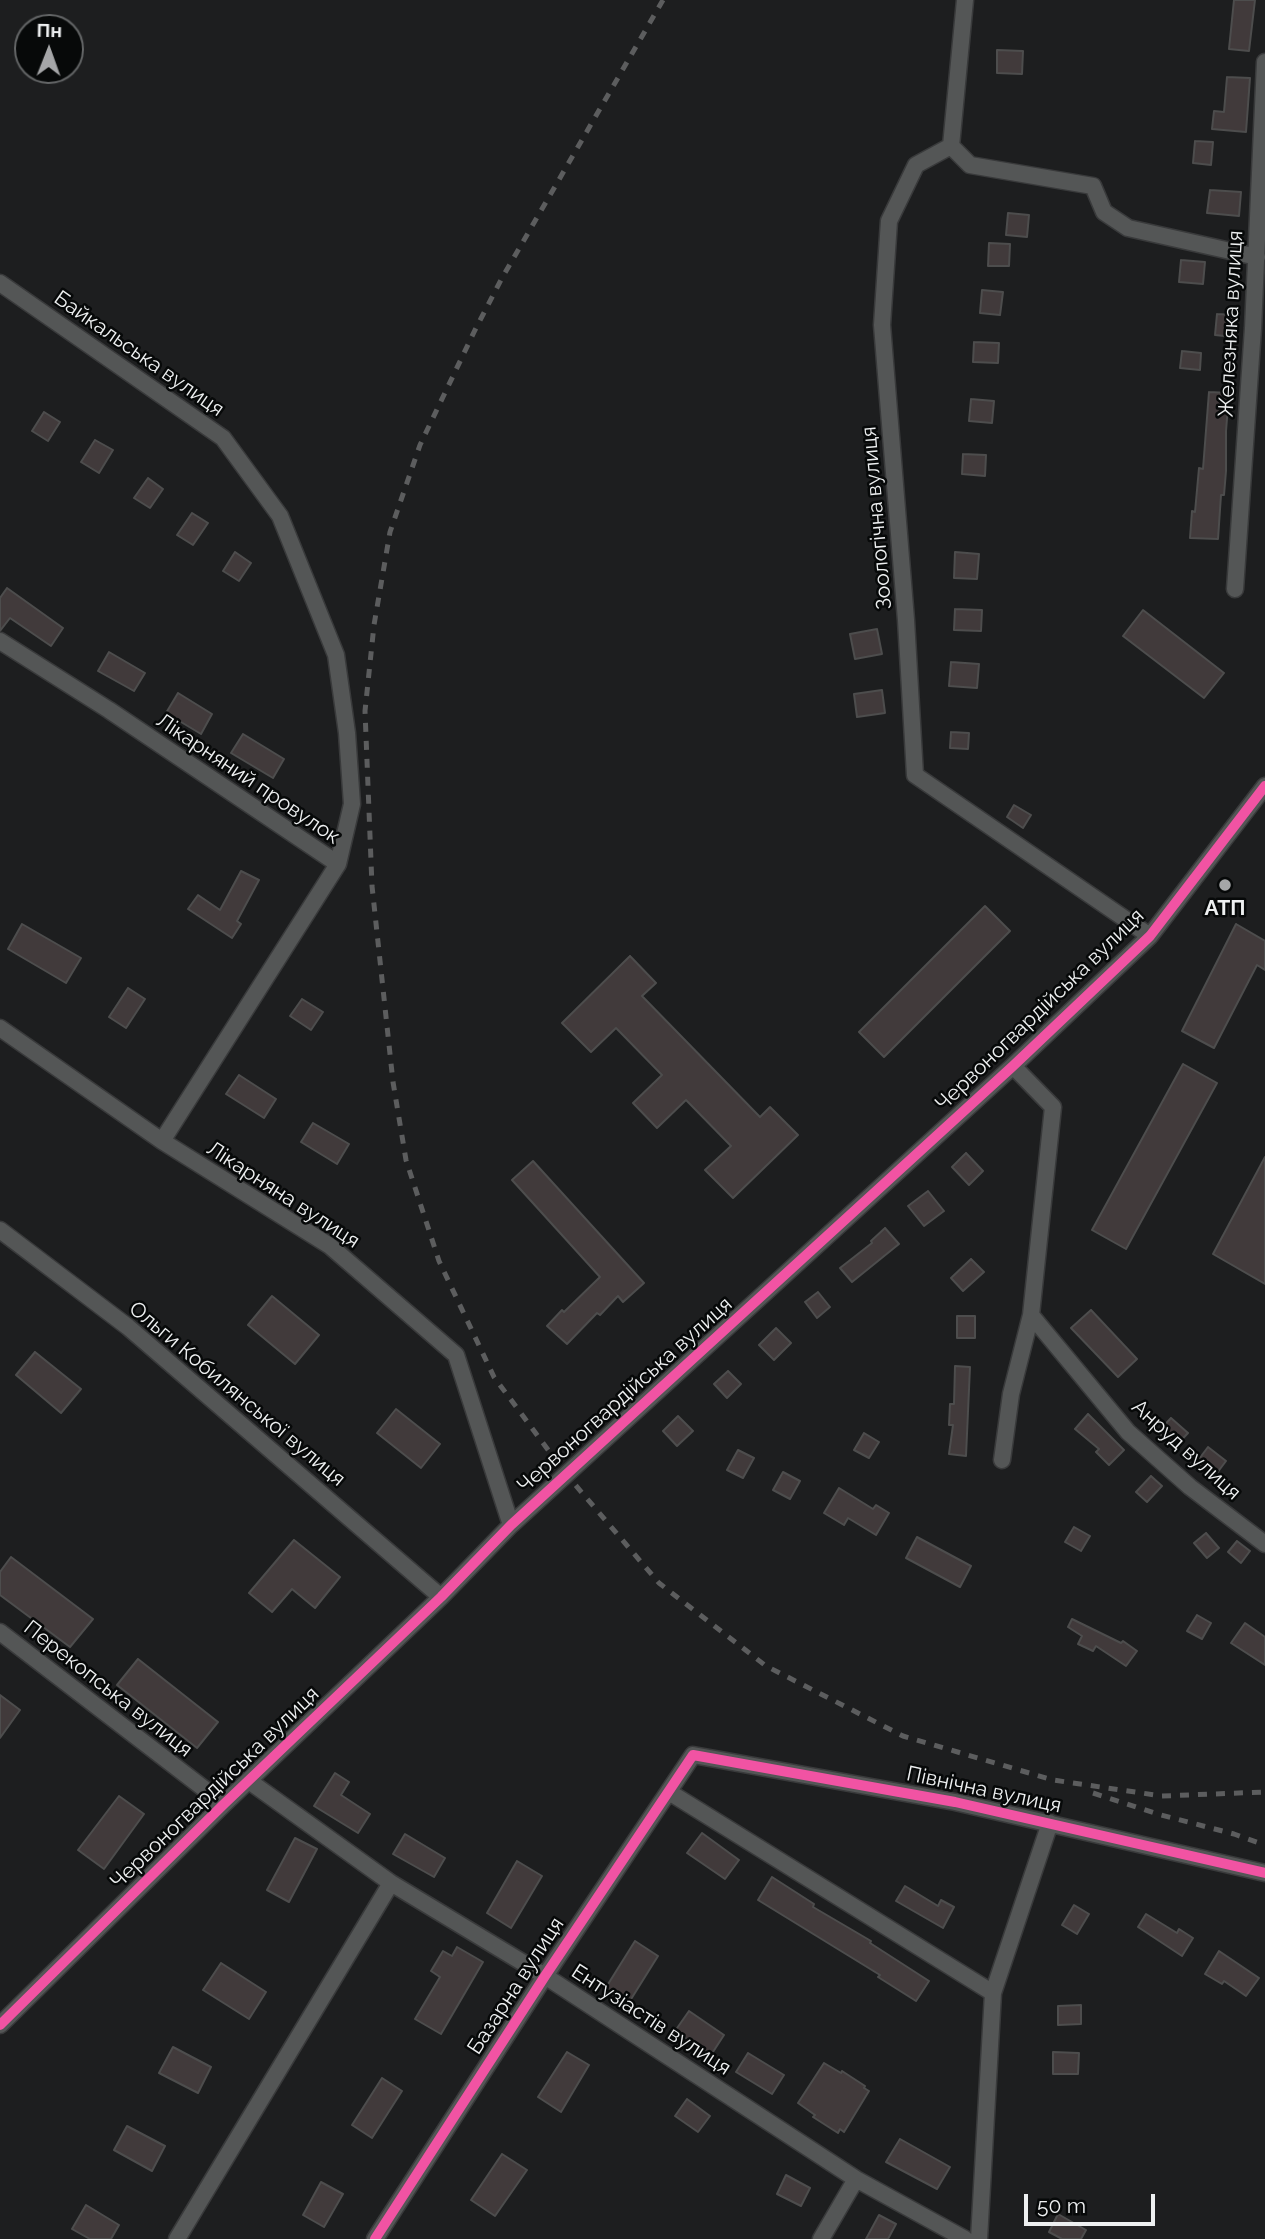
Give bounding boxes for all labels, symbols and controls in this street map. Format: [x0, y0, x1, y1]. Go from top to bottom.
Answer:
north arrow [14, 14, 84, 84]
text: Пн [37, 19, 62, 41]
street label: Железняка вулиця [1214, 230, 1248, 418]
street label: Байкальська вулиця [49, 286, 229, 422]
street label: Зоологічна вулиця [856, 425, 898, 611]
street label: Лікарняний провулок [151, 708, 345, 850]
marker: АТП [1217, 877, 1233, 893]
place label: АТП [1204, 896, 1246, 922]
street label: Червоногвардійська вулиця [930, 904, 1150, 1116]
street label: Лікарняна вулиця [202, 1136, 364, 1254]
street label: Червоногвардійська вулиця [512, 1292, 738, 1498]
street label: Ольги Кобилянської вулиця [124, 1296, 350, 1492]
street label: Анруд вулиця [1126, 1394, 1246, 1506]
street label: Перекопська вулиця [19, 1615, 197, 1763]
street label: Червоногвардійська вулиця [105, 1682, 325, 1894]
street label: Північна вулиця [904, 1761, 1064, 1819]
street label: Базарна вулиця [462, 1913, 570, 2059]
street label: Ентузіастів вулиця [567, 1959, 735, 2081]
scale bar [1027, 2180, 1158, 2224]
text: 50 m [1037, 2193, 1086, 2218]

